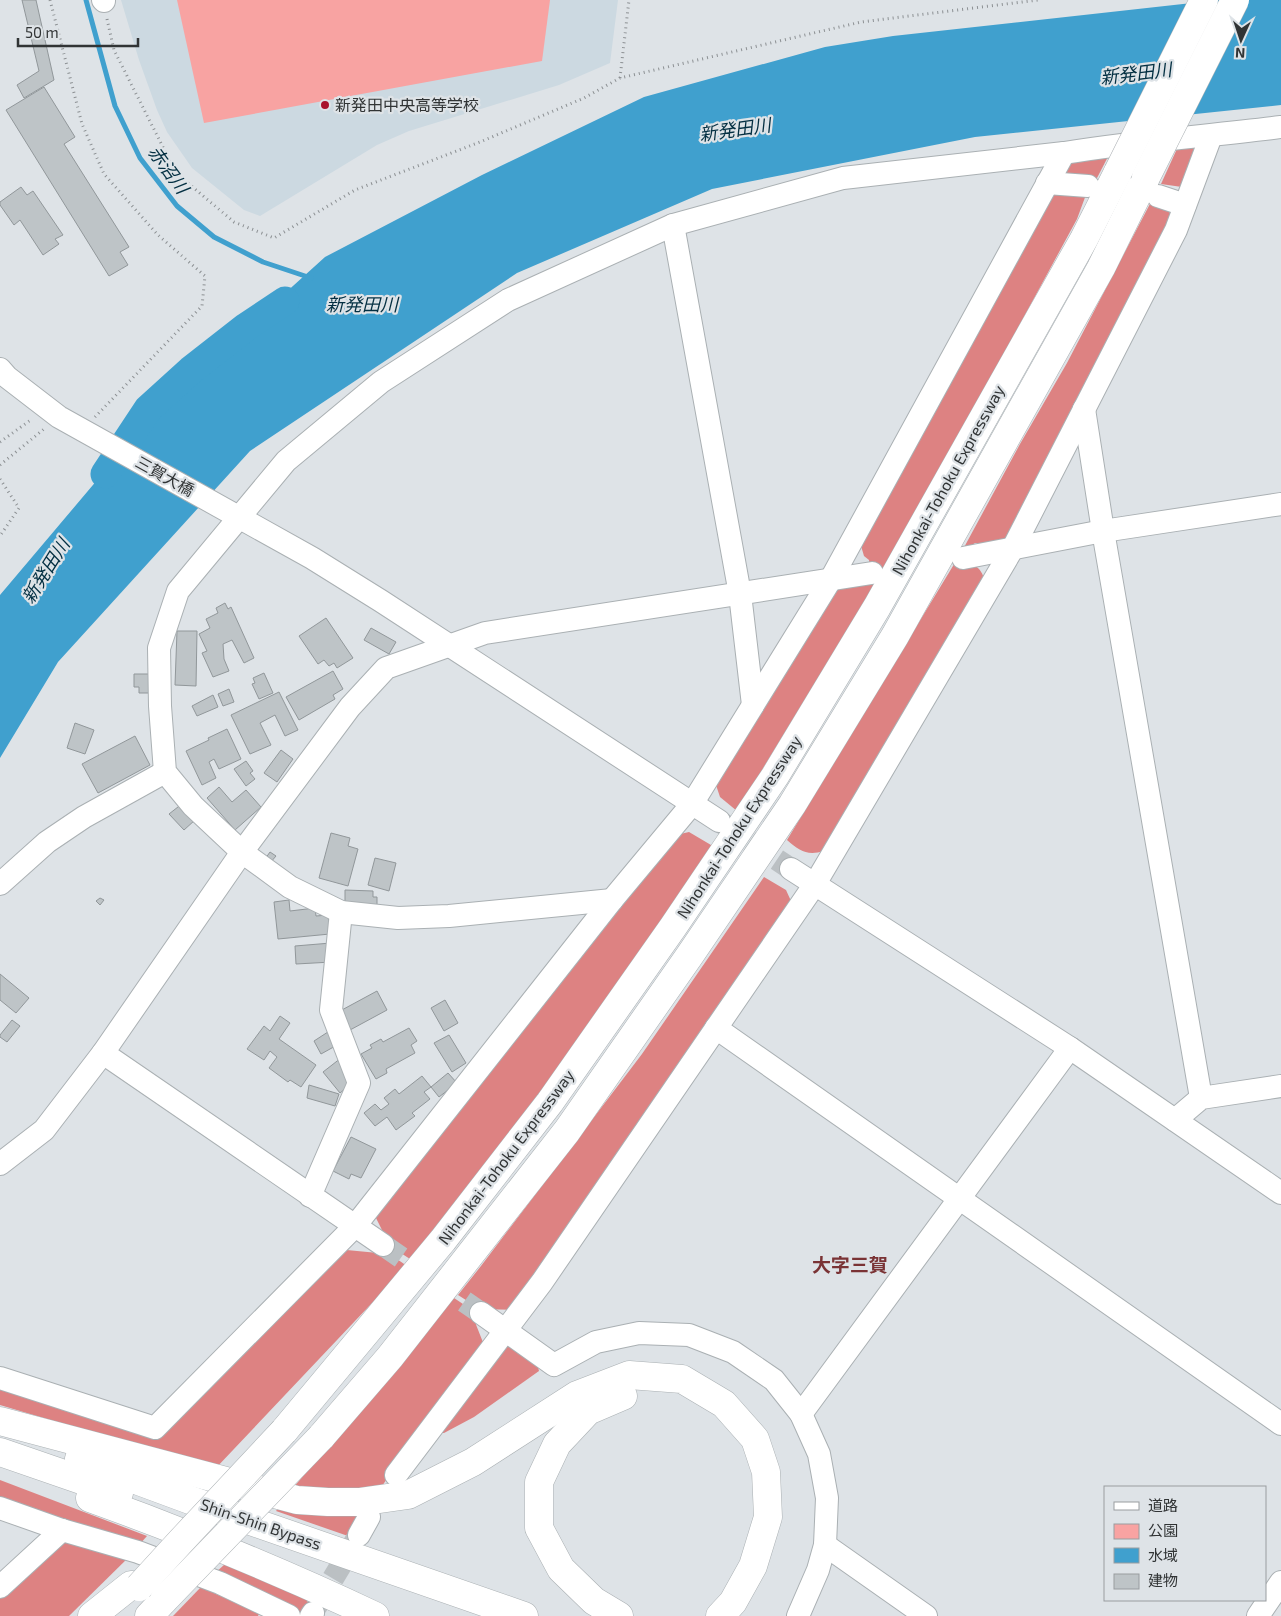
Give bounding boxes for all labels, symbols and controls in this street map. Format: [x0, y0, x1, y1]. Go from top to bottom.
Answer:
scale bar [18, 15, 138, 47]
north arrow [1216, 15, 1266, 65]
text: 50 m [25, 23, 59, 41]
text: N [1235, 45, 1246, 62]
water label: 新発田川 [1099, 57, 1175, 88]
place label: 新発田中央高等学校 [335, 95, 479, 114]
marker: 新発田中央高等学校 [319, 99, 331, 111]
water label: 新発田川 [698, 113, 774, 145]
water label: 赤沼川 [144, 141, 195, 199]
water label: 新発田川 [326, 293, 400, 315]
street label: Nihonkai-Tohoku Expressway [887, 381, 1008, 578]
street label: 三賀大橋 [133, 452, 198, 499]
water label: 新発田川 [17, 532, 75, 607]
street label: Nihonkai-Tohoku Expressway [672, 731, 805, 922]
street label: Nihonkai-Tohoku Expressway [434, 1065, 578, 1248]
district label: 大字三賀 [812, 1253, 888, 1276]
legend [1104, 1486, 1266, 1601]
street label: Shin-Shin Bypass [198, 1494, 324, 1553]
text: 道路 [1148, 1496, 1178, 1514]
text: 公園 [1148, 1521, 1178, 1539]
text: 水域 [1148, 1546, 1178, 1564]
text: 建物 [1148, 1571, 1178, 1589]

